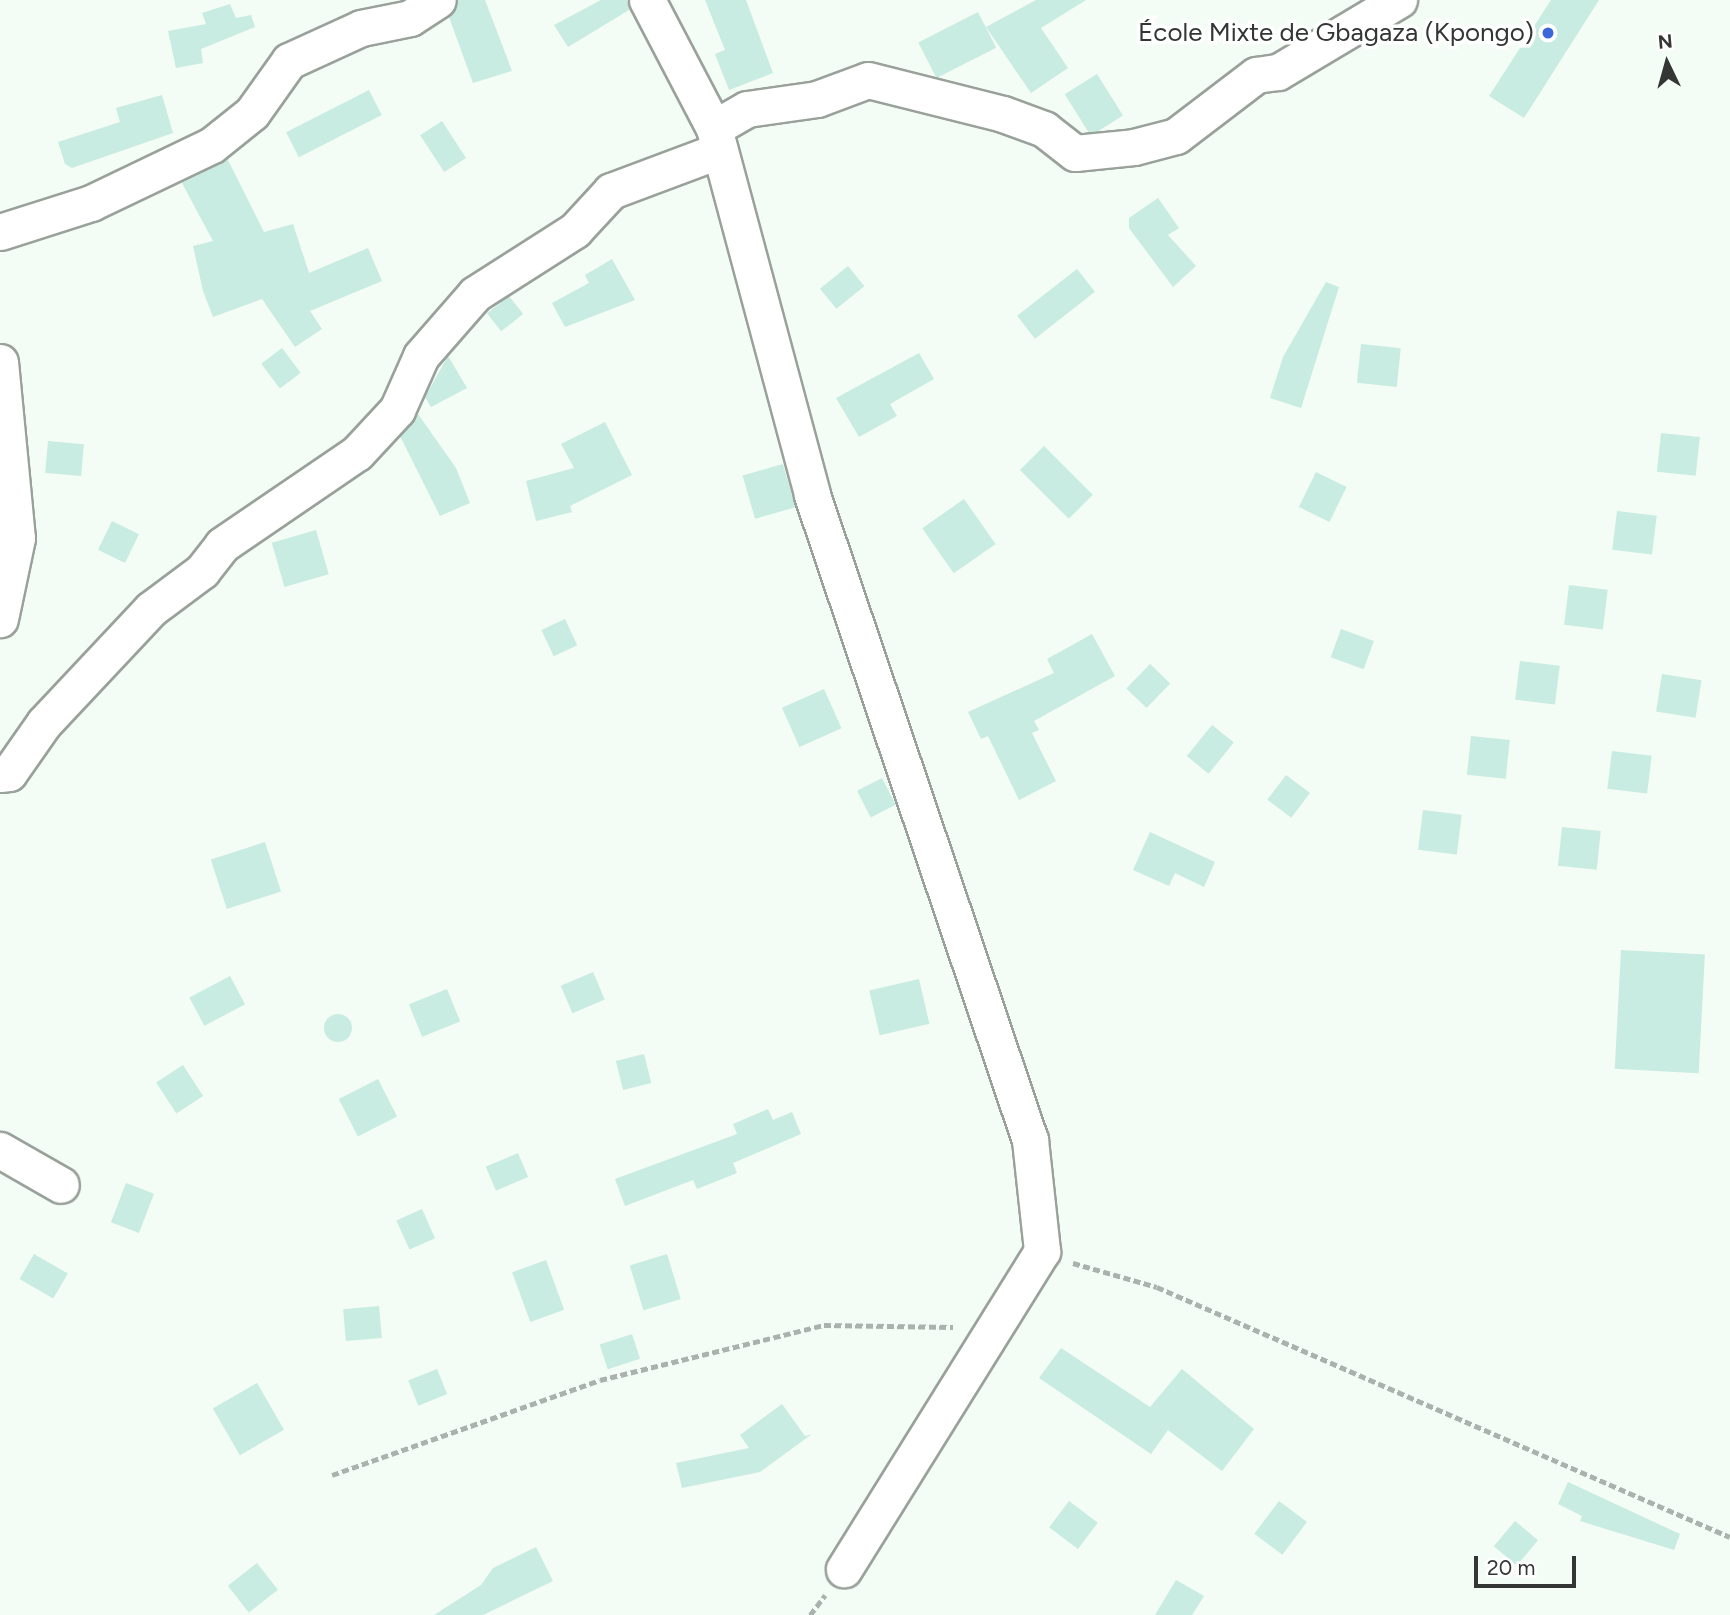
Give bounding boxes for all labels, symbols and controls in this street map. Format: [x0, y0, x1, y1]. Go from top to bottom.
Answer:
place label: École Mixte de Gbagaza (Kpongo) [1138, 17, 1534, 49]
marker: École Mixte de Gbagaza (Kpongo) [1540, 25, 1556, 41]
north arrow [1632, 28, 1702, 98]
text: N [1657, 29, 1673, 54]
scale bar [1478, 1542, 1580, 1586]
text: 20 m [1487, 1555, 1535, 1580]

